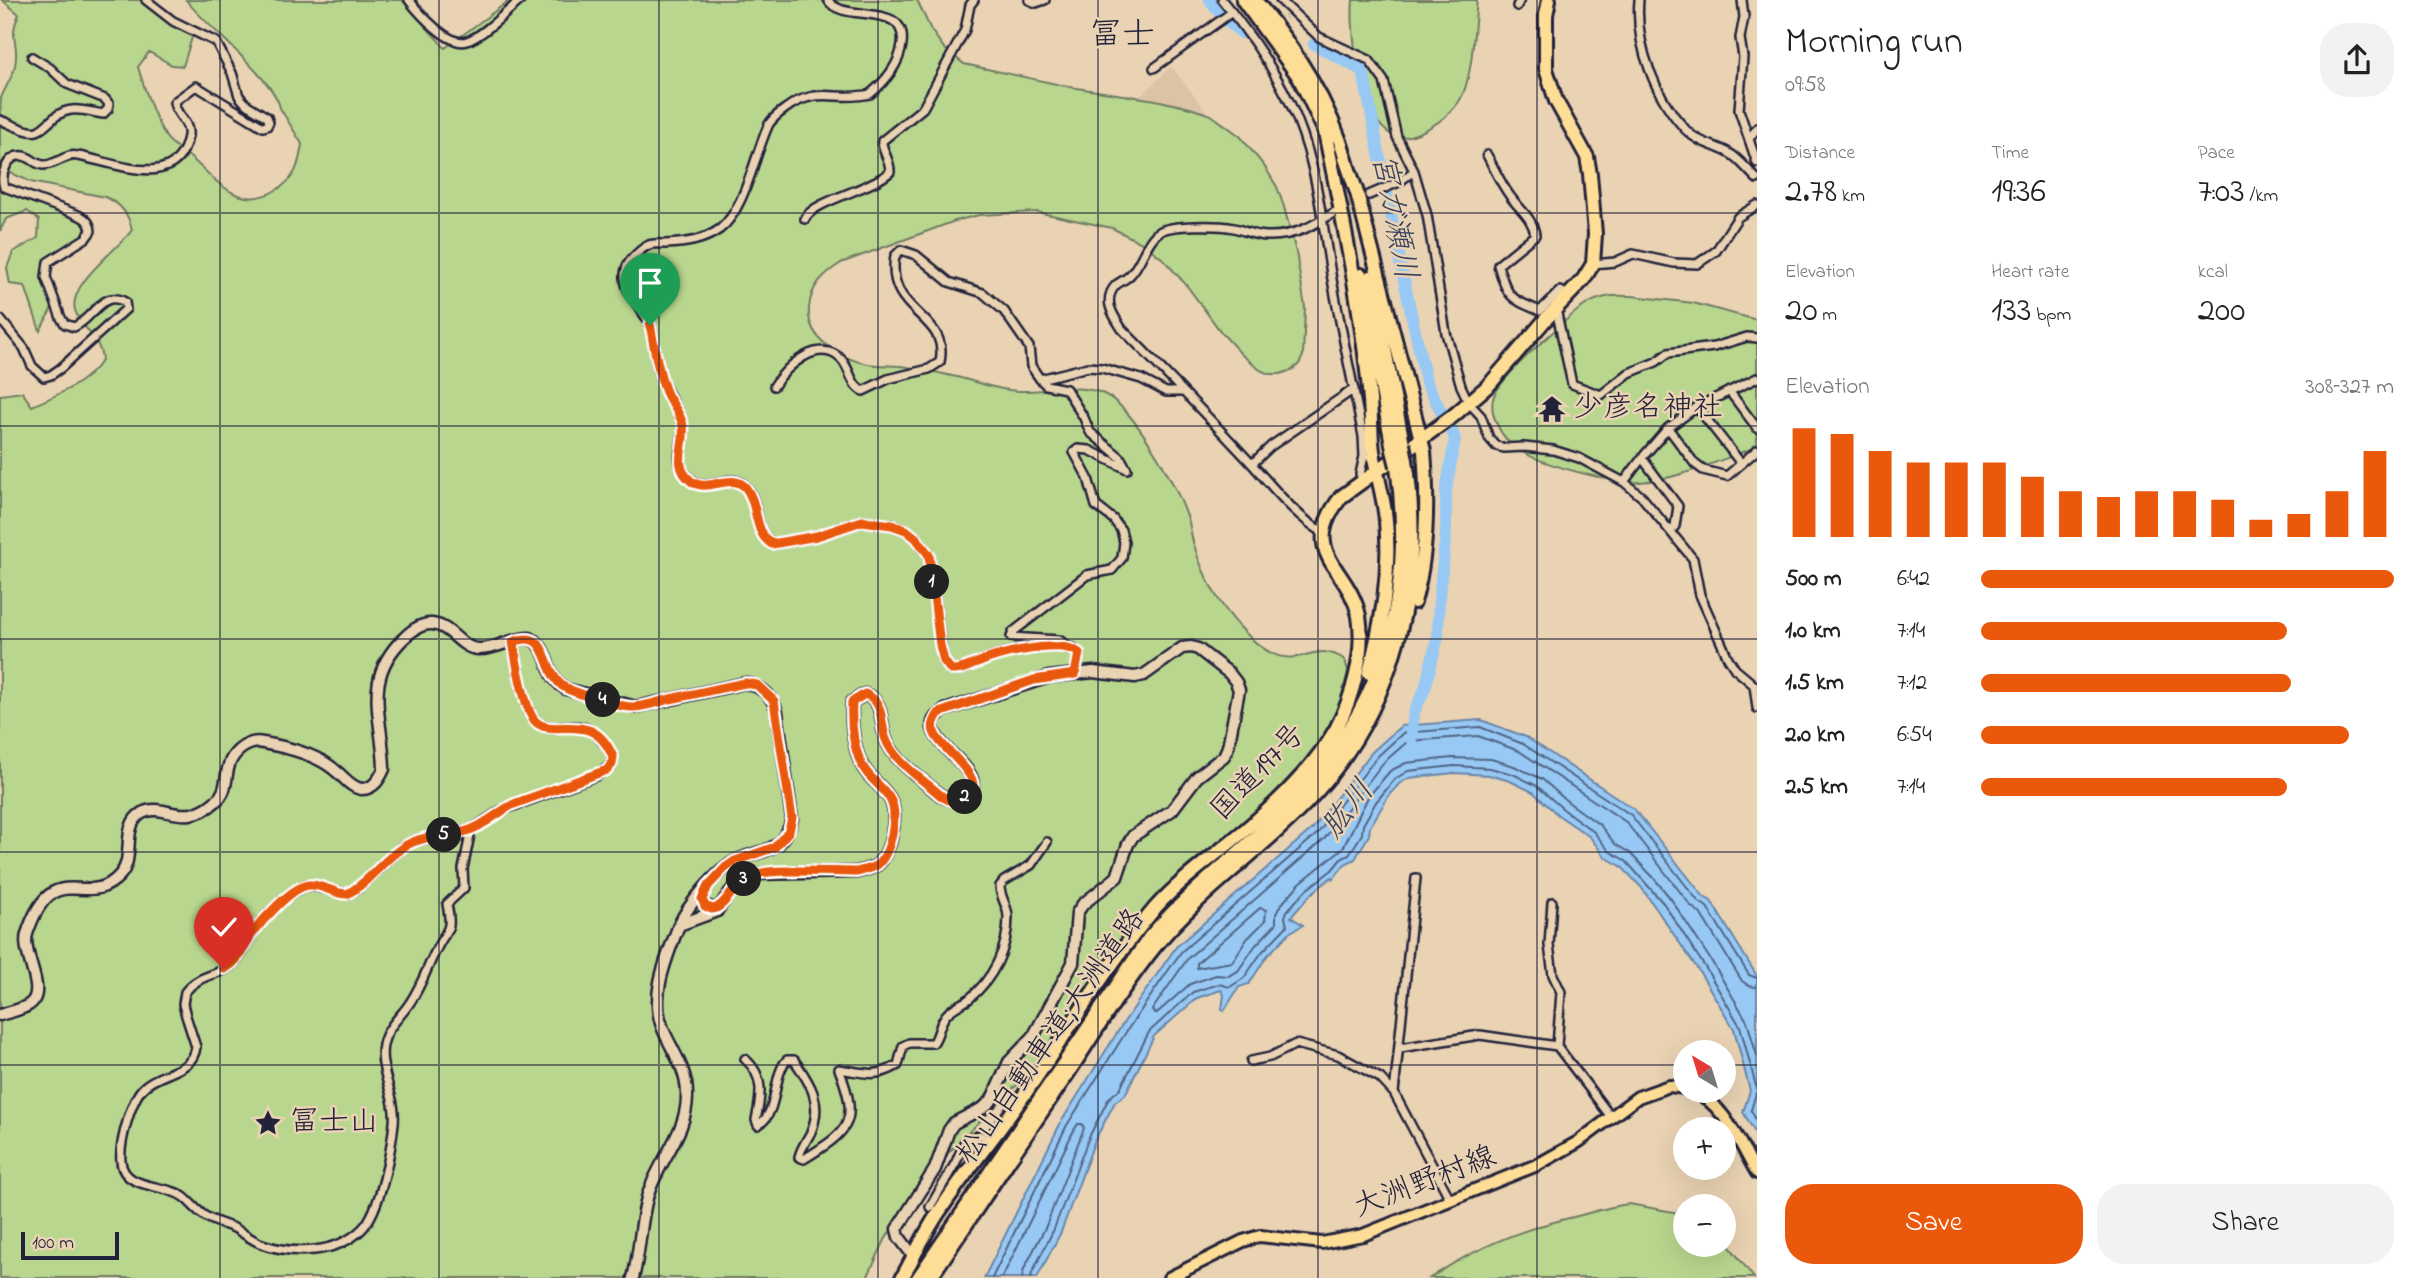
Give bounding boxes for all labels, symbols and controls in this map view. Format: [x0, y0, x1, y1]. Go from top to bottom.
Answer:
district label: 冨士 [1089, 12, 1155, 60]
text: Morning run [1785, 15, 1963, 71]
button: share [2320, 23, 2394, 97]
text: 09:58 [1785, 69, 1826, 102]
text: Distance [1785, 140, 1855, 167]
text: Time [1991, 140, 2029, 167]
text: Pace [2198, 140, 2235, 167]
water label: 宮ガ瀬川 [1358, 150, 1428, 284]
text: 2.78 [1785, 167, 1837, 218]
text: 19:36 [1991, 167, 2046, 218]
text: 7:03 [2198, 167, 2245, 218]
text: km [1837, 183, 1865, 210]
text: /km [2245, 183, 2278, 210]
pin [620, 253, 680, 325]
text: Elevation [1785, 259, 1855, 286]
text: Heart rate [1991, 259, 2069, 286]
text: kcal [2198, 259, 2228, 286]
icon: arrive [631, 264, 669, 302]
text: 20 [1785, 286, 1818, 337]
text: 133 [1991, 286, 2031, 337]
text: 200 [2198, 286, 2245, 337]
text: m [1818, 302, 1837, 329]
text: bpm [2031, 302, 2071, 329]
text: Elevation [1785, 371, 1870, 404]
text: 308–327 m [2305, 371, 2394, 404]
place label: 少彦名神社 [1573, 387, 1723, 431]
temple icon: 少彦名神社 [1537, 394, 1567, 424]
text: 500 m [1785, 563, 1842, 596]
text: 6:42 [1897, 563, 1930, 596]
pin: 1 [914, 564, 950, 600]
text: 1 [928, 568, 935, 595]
text: 1.0 km [1785, 615, 1841, 648]
text: 7:14 [1897, 615, 1925, 648]
text: 1.5 km [1785, 667, 1844, 700]
text: 7:12 [1897, 667, 1927, 700]
pin: 4 [586, 682, 620, 718]
text: 4 [599, 686, 606, 713]
street label: 国道197号 [1201, 714, 1317, 832]
text: 2.0 km [1785, 719, 1845, 752]
text: 6:54 [1897, 719, 1932, 752]
water label: 肱川 [1311, 770, 1387, 850]
text: 2.5 km [1785, 771, 1848, 804]
text: 7:14 [1897, 771, 1925, 804]
pin: 2 [948, 780, 982, 814]
text: 2 [960, 783, 969, 810]
pin: 5 [426, 818, 462, 852]
text: 5 [438, 821, 449, 848]
pin: 3 [726, 862, 762, 896]
text: 3 [740, 865, 747, 892]
pin [194, 897, 254, 969]
street label: 松山自動車道;大洲道路 [947, 900, 1157, 1174]
icon: check [205, 908, 243, 946]
north arrow [1673, 1040, 1736, 1102]
map controls [1673, 1040, 1736, 1257]
place label: 冨士山 [289, 1101, 379, 1145]
place icon: 冨士山 [253, 1108, 283, 1138]
button: + [1673, 1117, 1736, 1180]
street label: 大洲野村線 [1347, 1136, 1503, 1230]
button: Save [1785, 1184, 2083, 1264]
button: Share [2097, 1184, 2394, 1264]
button: − [1673, 1194, 1736, 1257]
scale bar [21, 1229, 119, 1261]
text: 100 m [32, 1230, 74, 1257]

